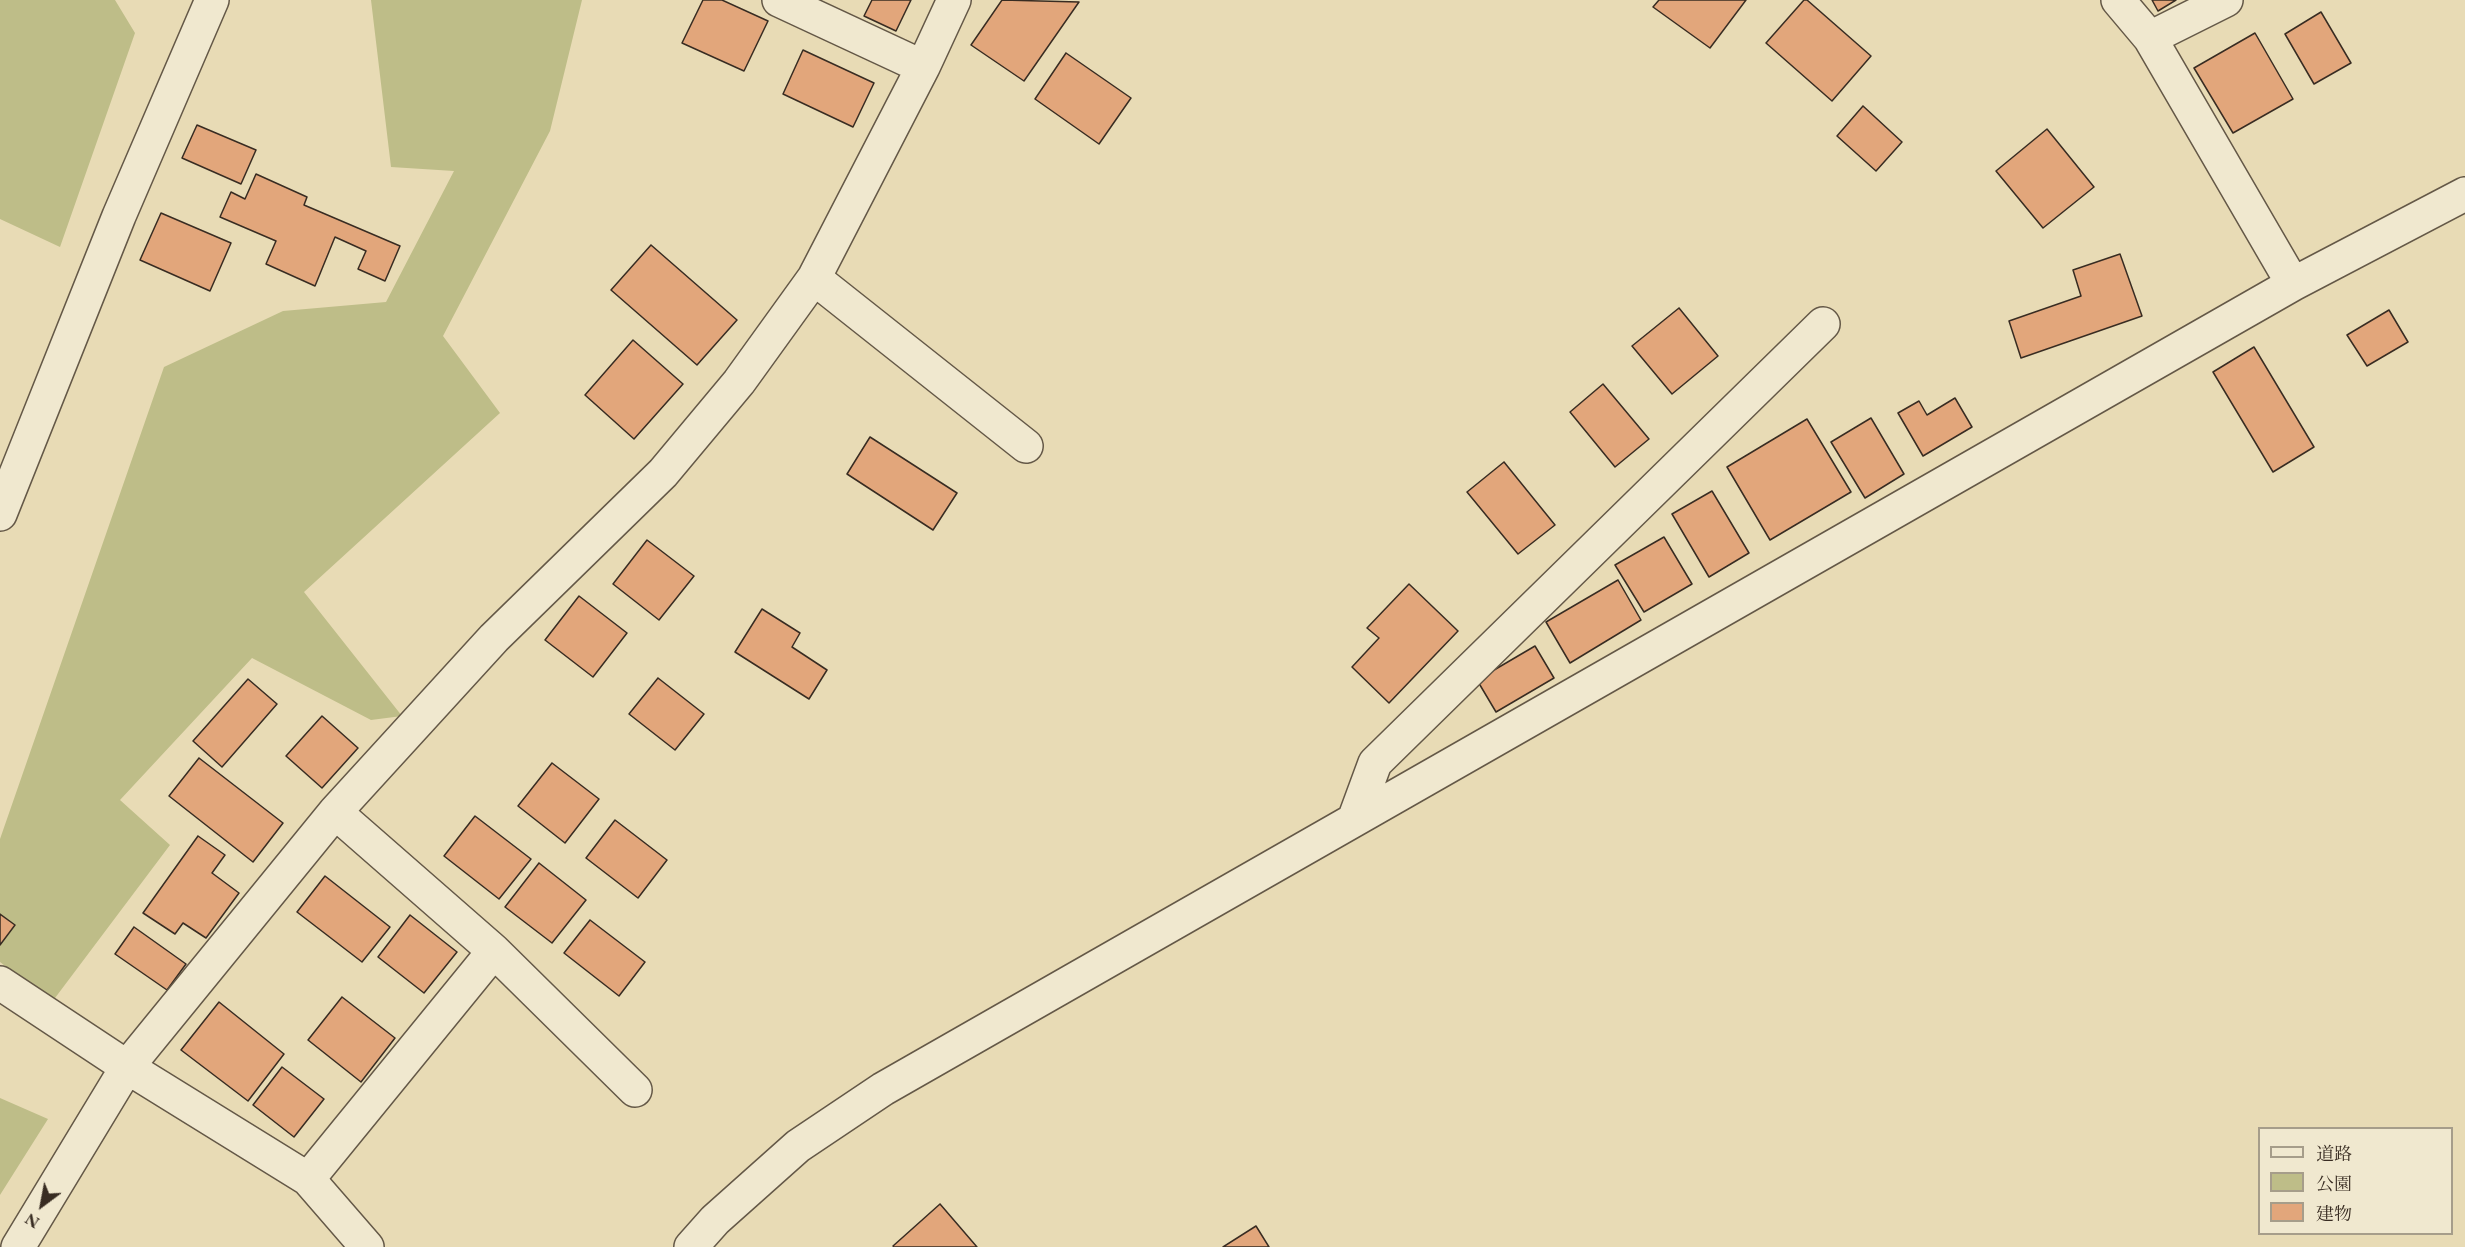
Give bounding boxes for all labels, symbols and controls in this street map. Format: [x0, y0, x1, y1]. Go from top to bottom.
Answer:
legend [2258, 1127, 2453, 1235]
text: 道路 [2316, 1142, 2352, 1165]
text: 公園 [2316, 1172, 2352, 1195]
north arrow [12, 1175, 72, 1235]
text: 建物 [2316, 1202, 2352, 1225]
text: N [21, 1208, 43, 1233]

